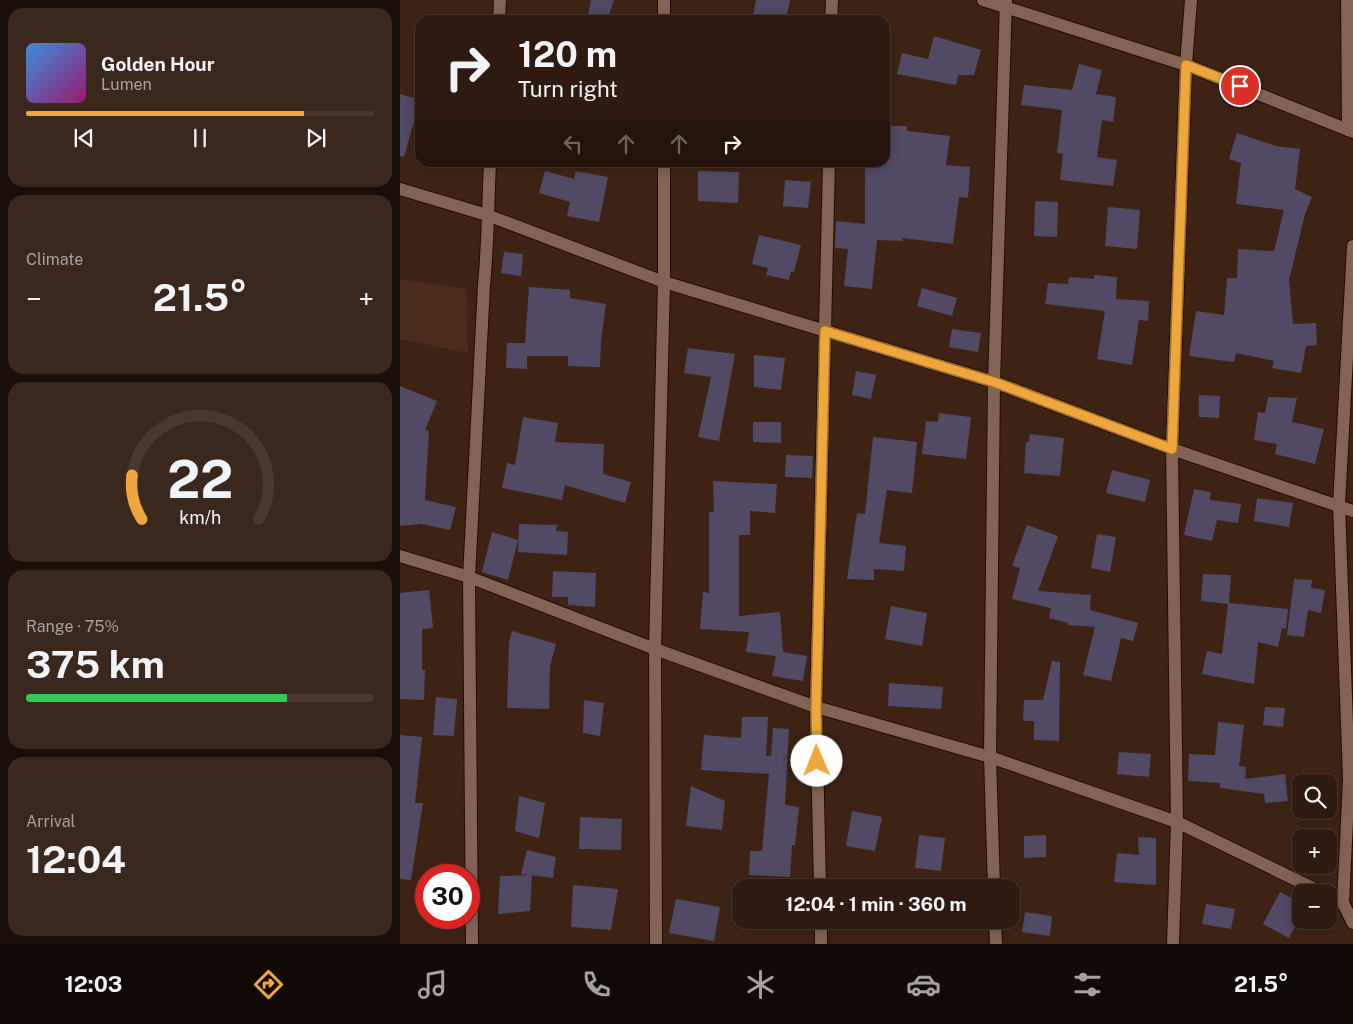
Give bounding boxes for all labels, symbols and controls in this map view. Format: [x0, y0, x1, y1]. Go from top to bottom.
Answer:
text: 120 m [518, 34, 617, 75]
icon: right [435, 35, 500, 100]
text: Golden Hour [101, 53, 215, 75]
pin [1219, 65, 1261, 107]
icon: arrive [1226, 72, 1254, 100]
text: Lumen [101, 75, 152, 94]
text: Turn right [518, 76, 618, 102]
icon: previous [70, 124, 98, 152]
icon: pause [186, 124, 214, 152]
icon: next [302, 124, 330, 152]
icon: left [559, 130, 587, 158]
icon: ahead [612, 130, 640, 158]
icon: ahead [665, 130, 693, 158]
icon: right [718, 130, 746, 158]
text: Climate [26, 250, 83, 269]
text: 21.5° [153, 275, 247, 320]
text: − [26, 282, 42, 315]
text: + [358, 282, 374, 315]
text: 22 [167, 449, 233, 510]
text: km/h [179, 507, 221, 528]
text: Range · 75% [26, 617, 119, 636]
text: 375 km [26, 642, 165, 687]
position arrow [790, 734, 842, 786]
map controls [1292, 774, 1337, 929]
button: search [1292, 774, 1337, 819]
text: Arrival [26, 812, 75, 831]
button: + [1292, 829, 1337, 874]
text: 12:04 [26, 837, 126, 882]
speed limit sign: 30 [415, 864, 480, 929]
button: − [1292, 884, 1337, 929]
text: 12:04 · 1 min · 360 m [785, 893, 967, 915]
icon: directions [251, 967, 286, 1002]
icon: music [415, 967, 450, 1002]
icon: phone [579, 967, 614, 1002]
icon: climate [743, 967, 778, 1002]
icon: car [906, 967, 941, 1002]
icon: filters [1070, 967, 1105, 1002]
text: 12:03 [64, 971, 122, 997]
text: 21.5° [1234, 971, 1289, 997]

